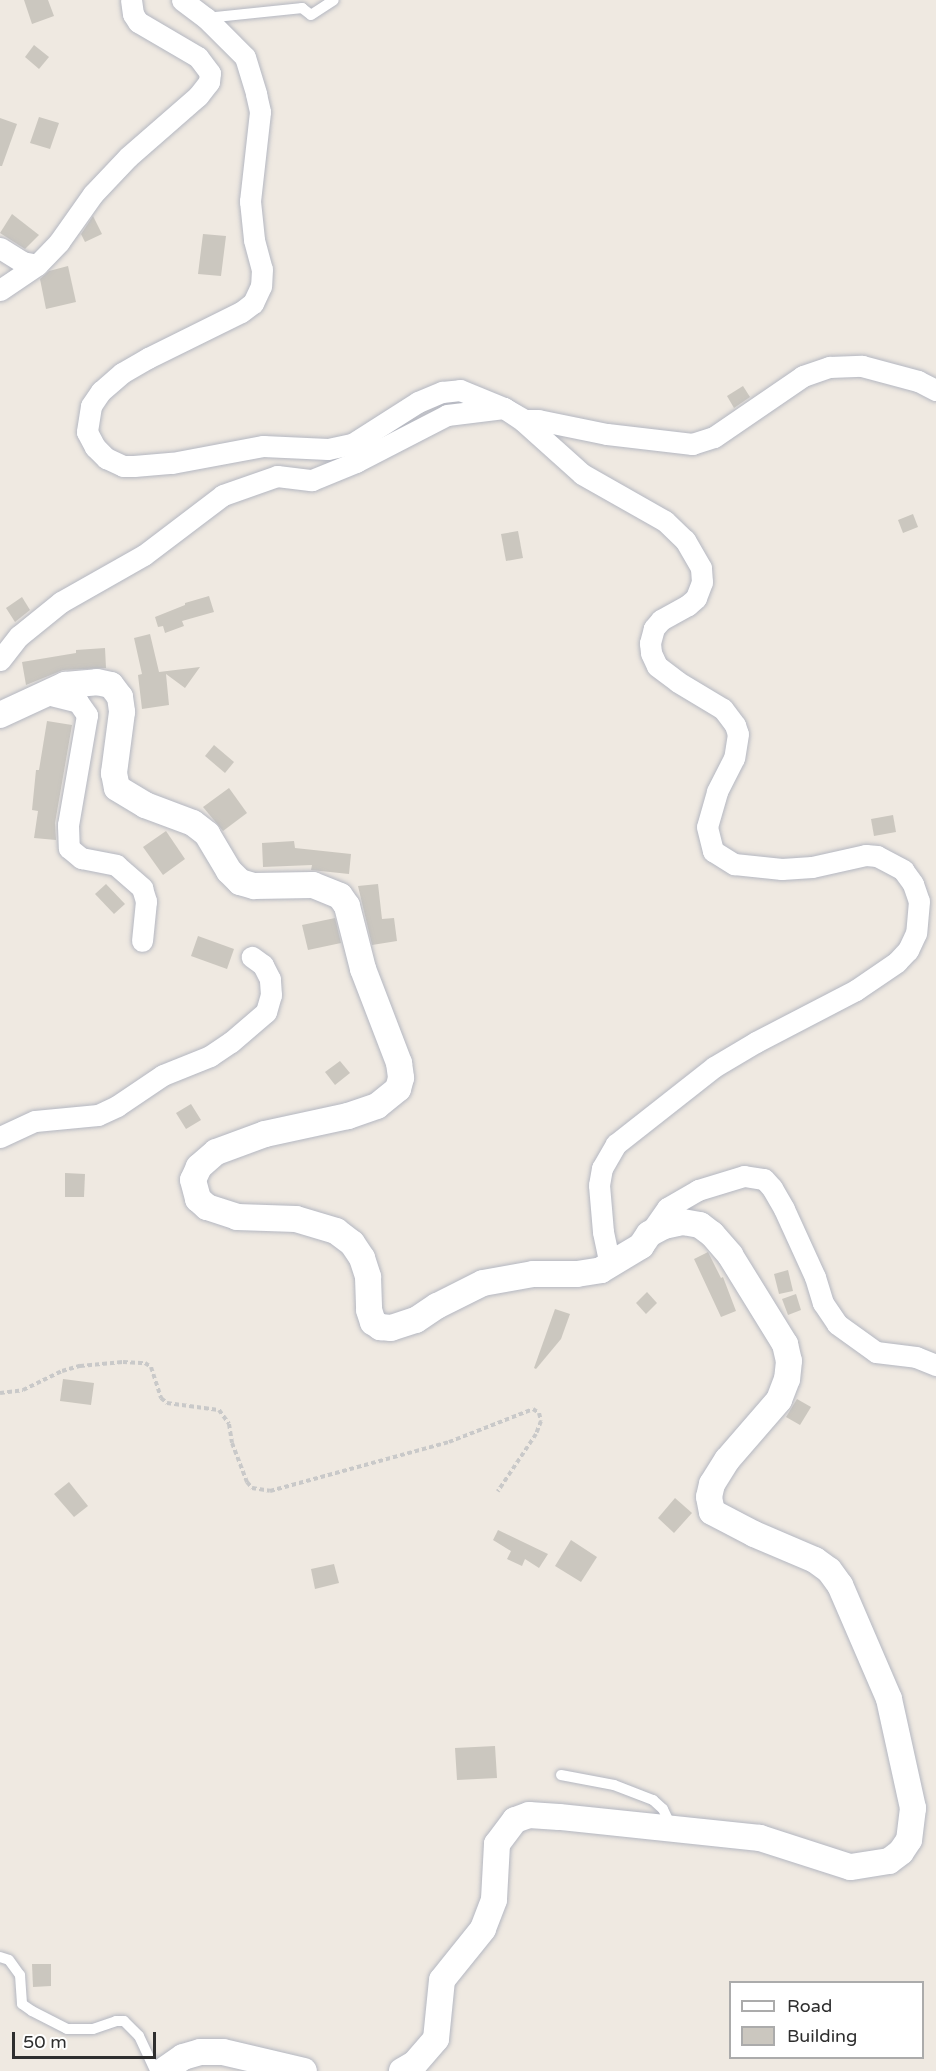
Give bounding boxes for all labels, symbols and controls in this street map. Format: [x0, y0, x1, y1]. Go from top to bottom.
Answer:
legend [729, 1981, 924, 2059]
text: Road [787, 1995, 832, 2017]
scale bar [15, 2020, 159, 2058]
text: Building [787, 2025, 857, 2047]
text: 50 m [23, 2031, 67, 2053]

